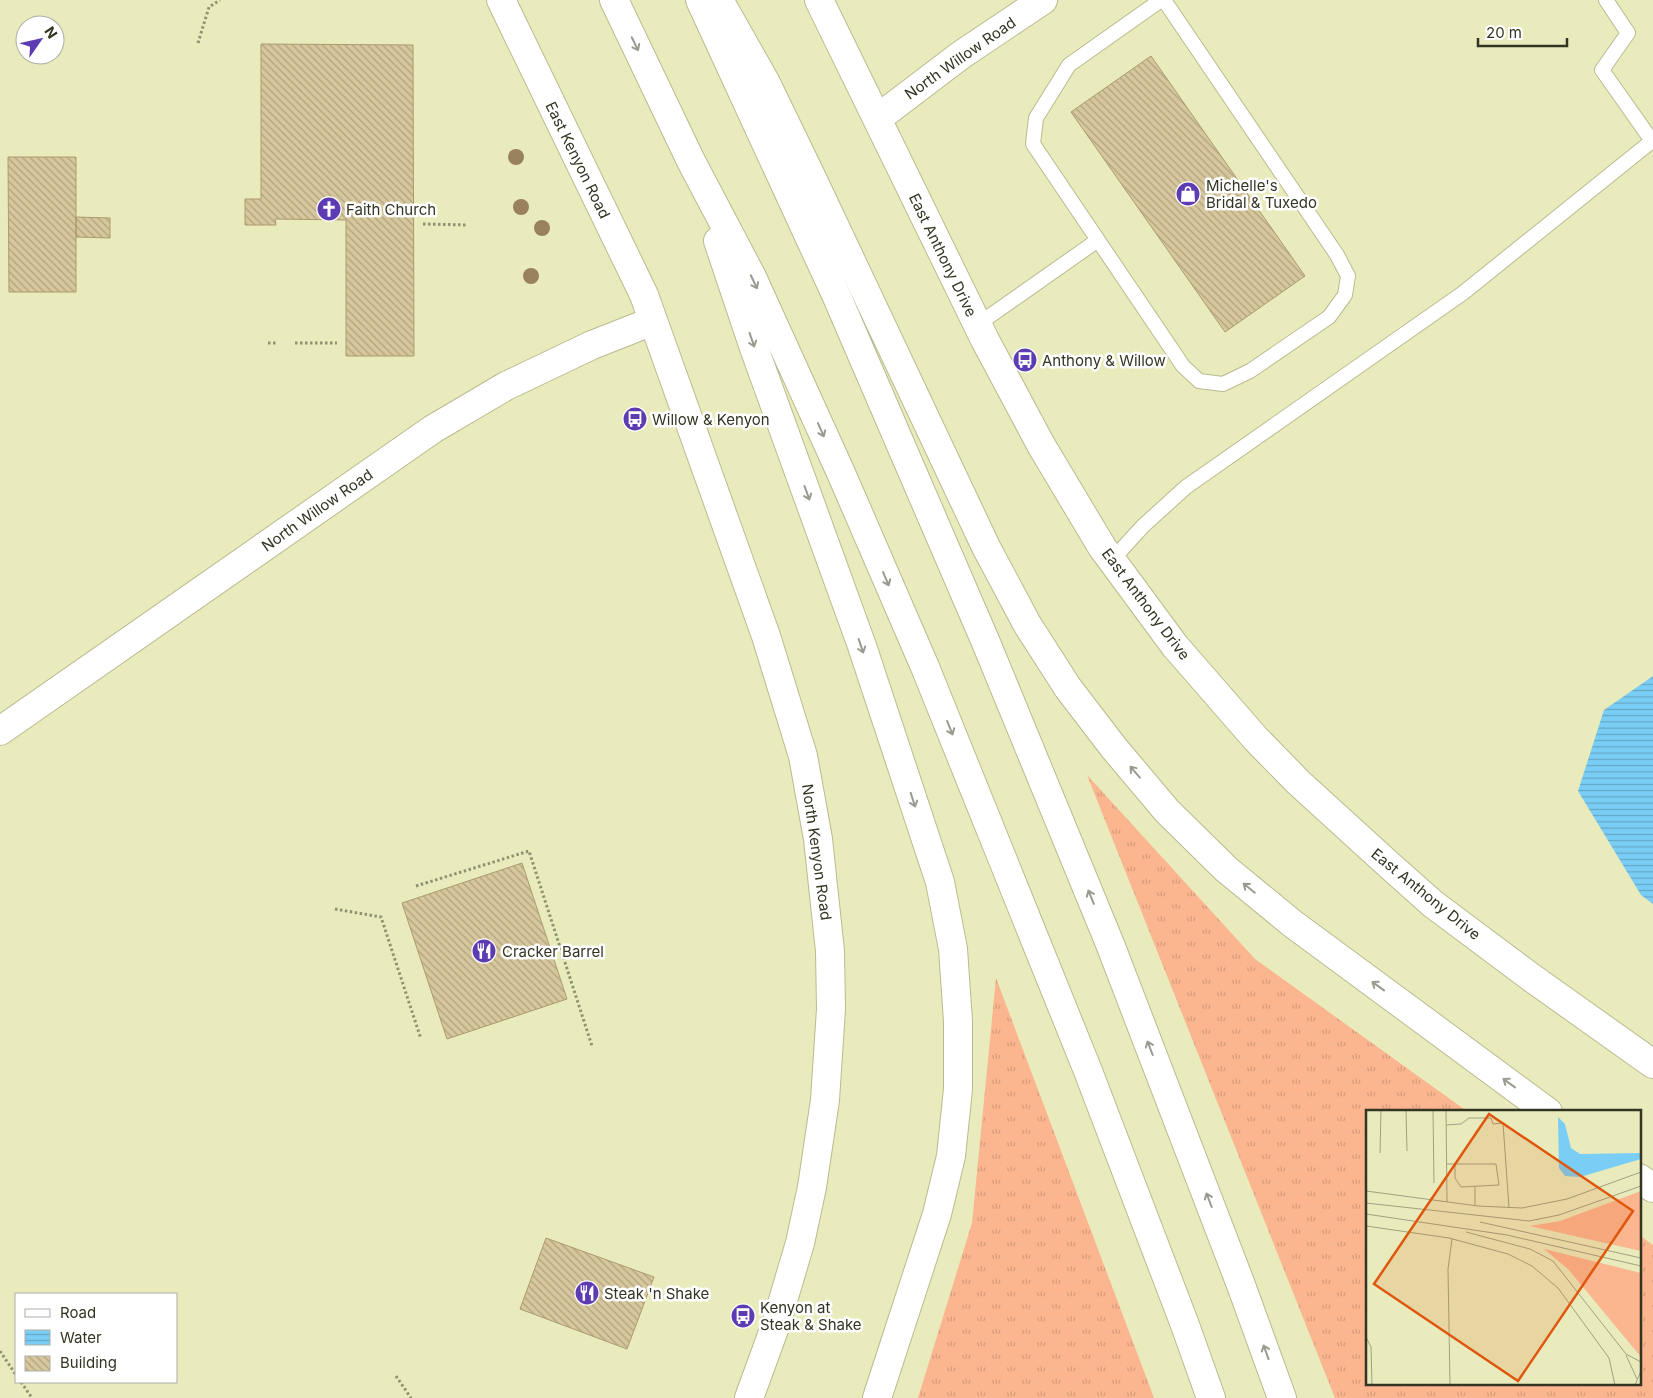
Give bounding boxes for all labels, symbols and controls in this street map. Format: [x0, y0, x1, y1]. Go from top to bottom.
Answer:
street label: North Willow Road [901, 13, 1019, 103]
north arrow [15, 15, 65, 65]
scale bar [1478, 15, 1567, 47]
text: N [41, 23, 61, 42]
text: 20 m [1486, 23, 1522, 42]
one-way arrow [631, 36, 640, 51]
street label: East Kenyon Road [541, 98, 615, 222]
place label: Michelle's Bridal & Tuxedo [1206, 176, 1317, 212]
shop icon: Michelle's Bridal & Tuxedo [1175, 181, 1201, 207]
street label: East Anthony Drive [905, 190, 981, 320]
church icon: Faith Church [316, 196, 342, 222]
place label: Faith Church [346, 200, 436, 219]
one-way arrow [750, 274, 760, 289]
one-way arrow [747, 332, 757, 348]
bus stop icon: Anthony & Willow [1012, 347, 1038, 373]
place label: Anthony & Willow [1042, 351, 1166, 370]
bus stop icon: Willow & Kenyon [622, 406, 648, 432]
place label: Willow & Kenyon [652, 410, 770, 429]
one-way arrow [817, 422, 827, 437]
street label: North Willow Road [258, 465, 376, 555]
one-way arrow [802, 485, 812, 501]
street label: East Anthony Drive [1098, 544, 1194, 664]
one-way arrow [882, 571, 892, 586]
one-way arrow [857, 637, 867, 653]
one-way arrow [945, 720, 955, 735]
one-way arrow [1129, 766, 1140, 779]
street label: North Kenyon Road [798, 783, 836, 921]
one-way arrow [908, 792, 918, 808]
street label: East Anthony Drive [1368, 844, 1484, 944]
one-way arrow [1243, 882, 1256, 893]
one-way arrow [1085, 890, 1095, 905]
restaurant icon: Cracker Barrel [471, 938, 497, 964]
place label: Cracker Barrel [502, 942, 604, 961]
one-way arrow [1372, 981, 1385, 992]
one-way arrow [1145, 1041, 1154, 1057]
one-way arrow [1502, 1078, 1516, 1088]
inset map [1366, 1110, 1640, 1386]
one-way arrow [1203, 1193, 1213, 1208]
restaurant icon: Steak 'n Shake [574, 1280, 600, 1306]
place label: Steak 'n Shake [604, 1284, 709, 1303]
legend [15, 1293, 178, 1383]
place label: Kenyon at Steak & Shake [760, 1298, 862, 1334]
text: Road [60, 1303, 96, 1322]
bus stop icon: Kenyon at Steak & Shake [730, 1303, 756, 1329]
text: Water [60, 1328, 102, 1347]
one-way arrow [1261, 1345, 1270, 1360]
text: Building [60, 1353, 117, 1372]

